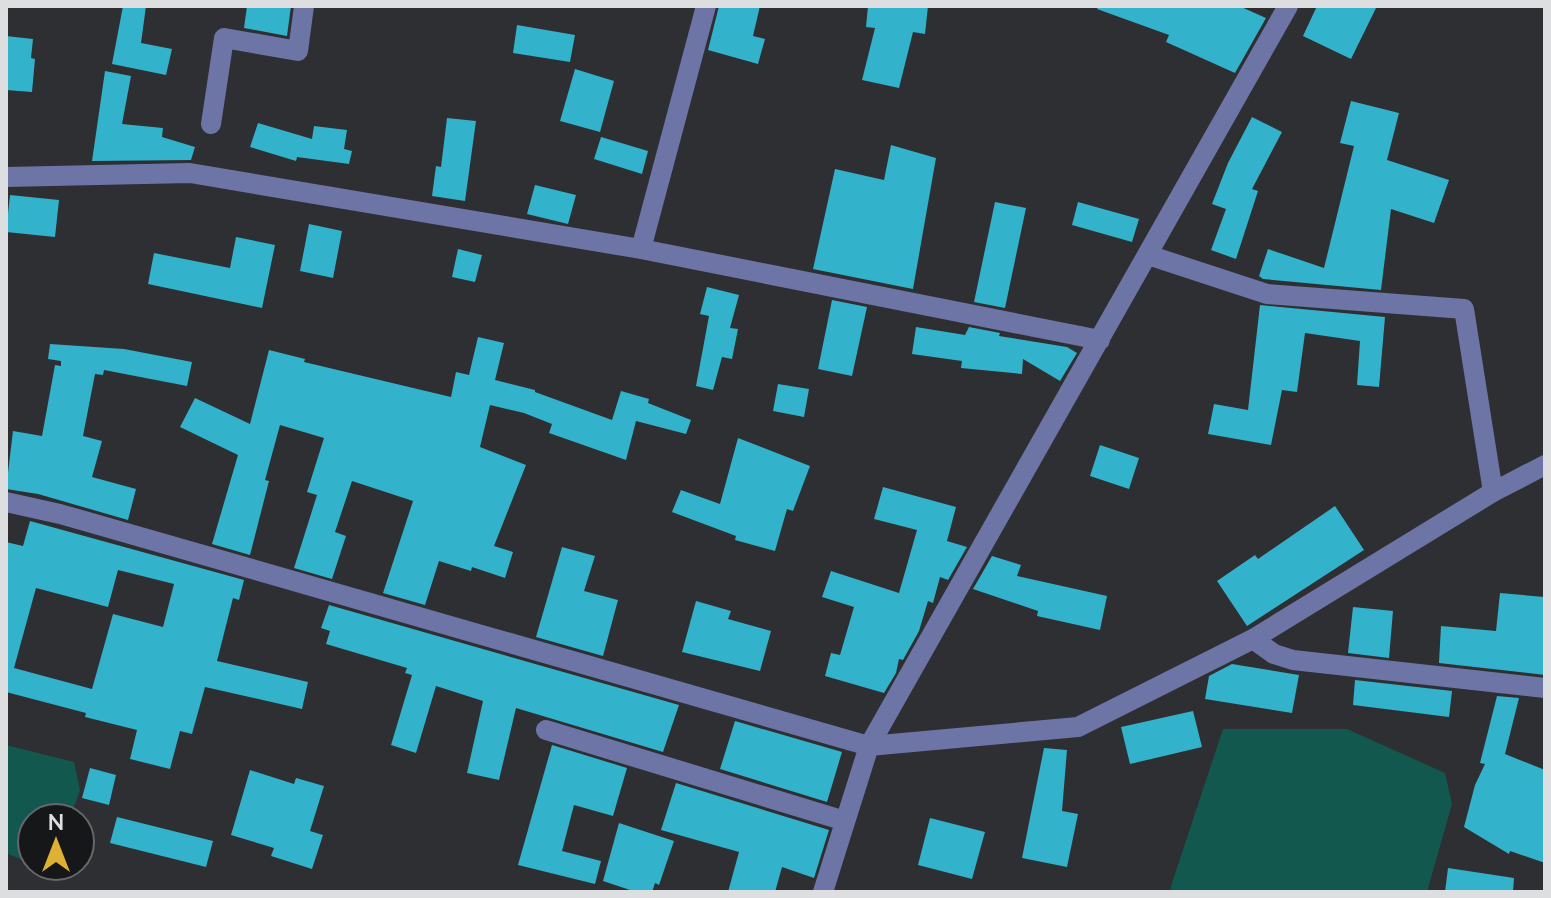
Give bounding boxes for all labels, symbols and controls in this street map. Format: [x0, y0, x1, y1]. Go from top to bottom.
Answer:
north arrow [16, 802, 96, 882]
text: N [48, 808, 64, 838]

